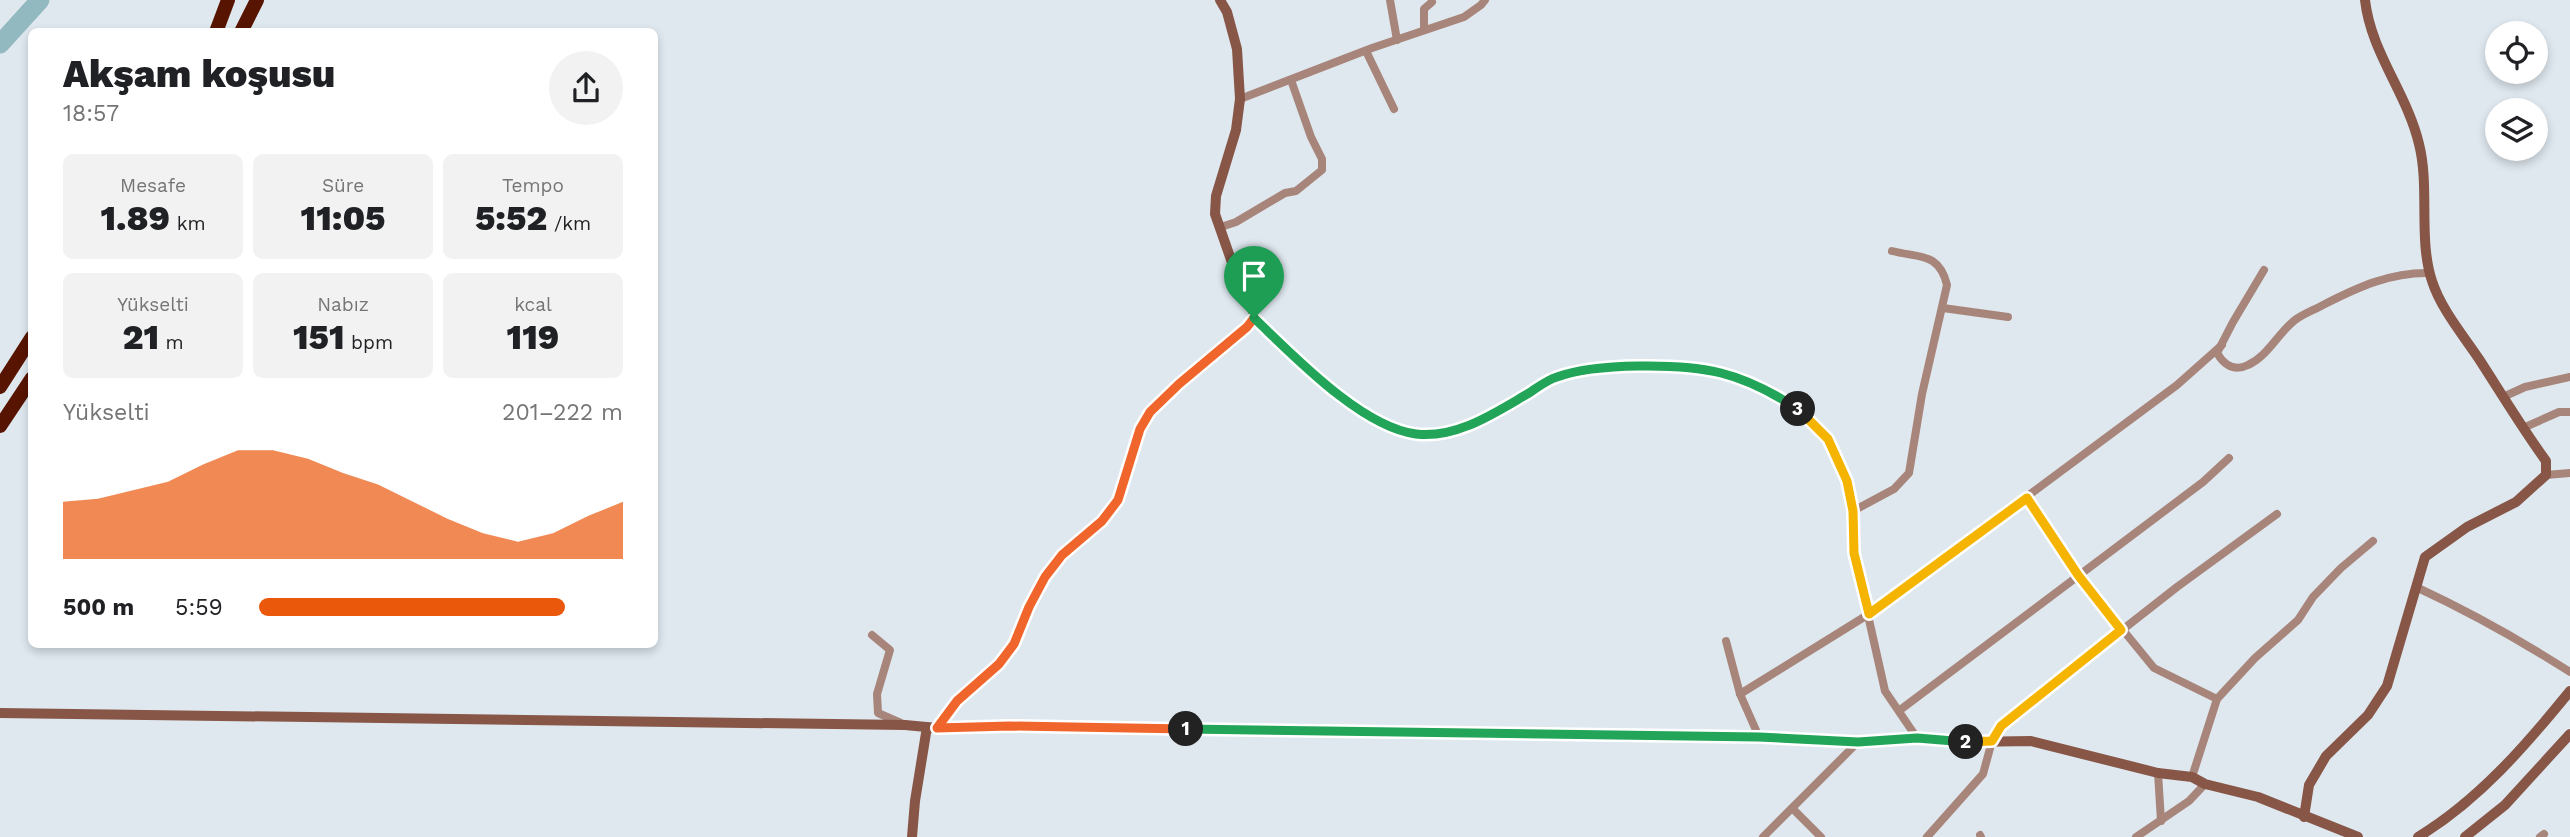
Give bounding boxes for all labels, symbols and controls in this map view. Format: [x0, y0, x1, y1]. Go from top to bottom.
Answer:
map controls [2485, 21, 2548, 161]
button: locate [2485, 21, 2548, 84]
button: share [549, 51, 623, 125]
text: Akşam koşusu [63, 52, 335, 96]
button: layers [2485, 98, 2548, 161]
text: 18:57 [63, 100, 119, 127]
text: Mesafe [120, 174, 186, 197]
text: Süre [322, 174, 364, 197]
text: Tempo [502, 174, 564, 197]
text: 1.89 [100, 197, 170, 239]
text: 11:05 [301, 197, 385, 239]
text: 5:52 [475, 197, 547, 239]
text: km [170, 212, 206, 235]
text: /km [547, 212, 591, 235]
pin [1224, 246, 1284, 318]
icon: arrive [1235, 257, 1273, 295]
text: Yükselti [117, 293, 189, 316]
text: Nabız [317, 293, 369, 316]
text: kcal [514, 293, 552, 316]
text: 21 [122, 316, 159, 358]
text: 151 [293, 316, 345, 358]
text: 119 [507, 316, 559, 358]
text: m [159, 331, 184, 354]
text: bpm [345, 331, 393, 354]
pin: 3 [1780, 392, 1815, 426]
text: 3 [1792, 397, 1803, 420]
text: Yükselti [63, 399, 150, 426]
text: 201–222 m [502, 399, 623, 426]
text: 500 m [63, 594, 134, 621]
text: 5:59 [175, 594, 223, 621]
pin: 1 [1168, 712, 1204, 746]
text: 1 [1181, 717, 1190, 740]
pin: 2 [1948, 724, 1983, 760]
text: 2 [1960, 730, 1971, 753]

